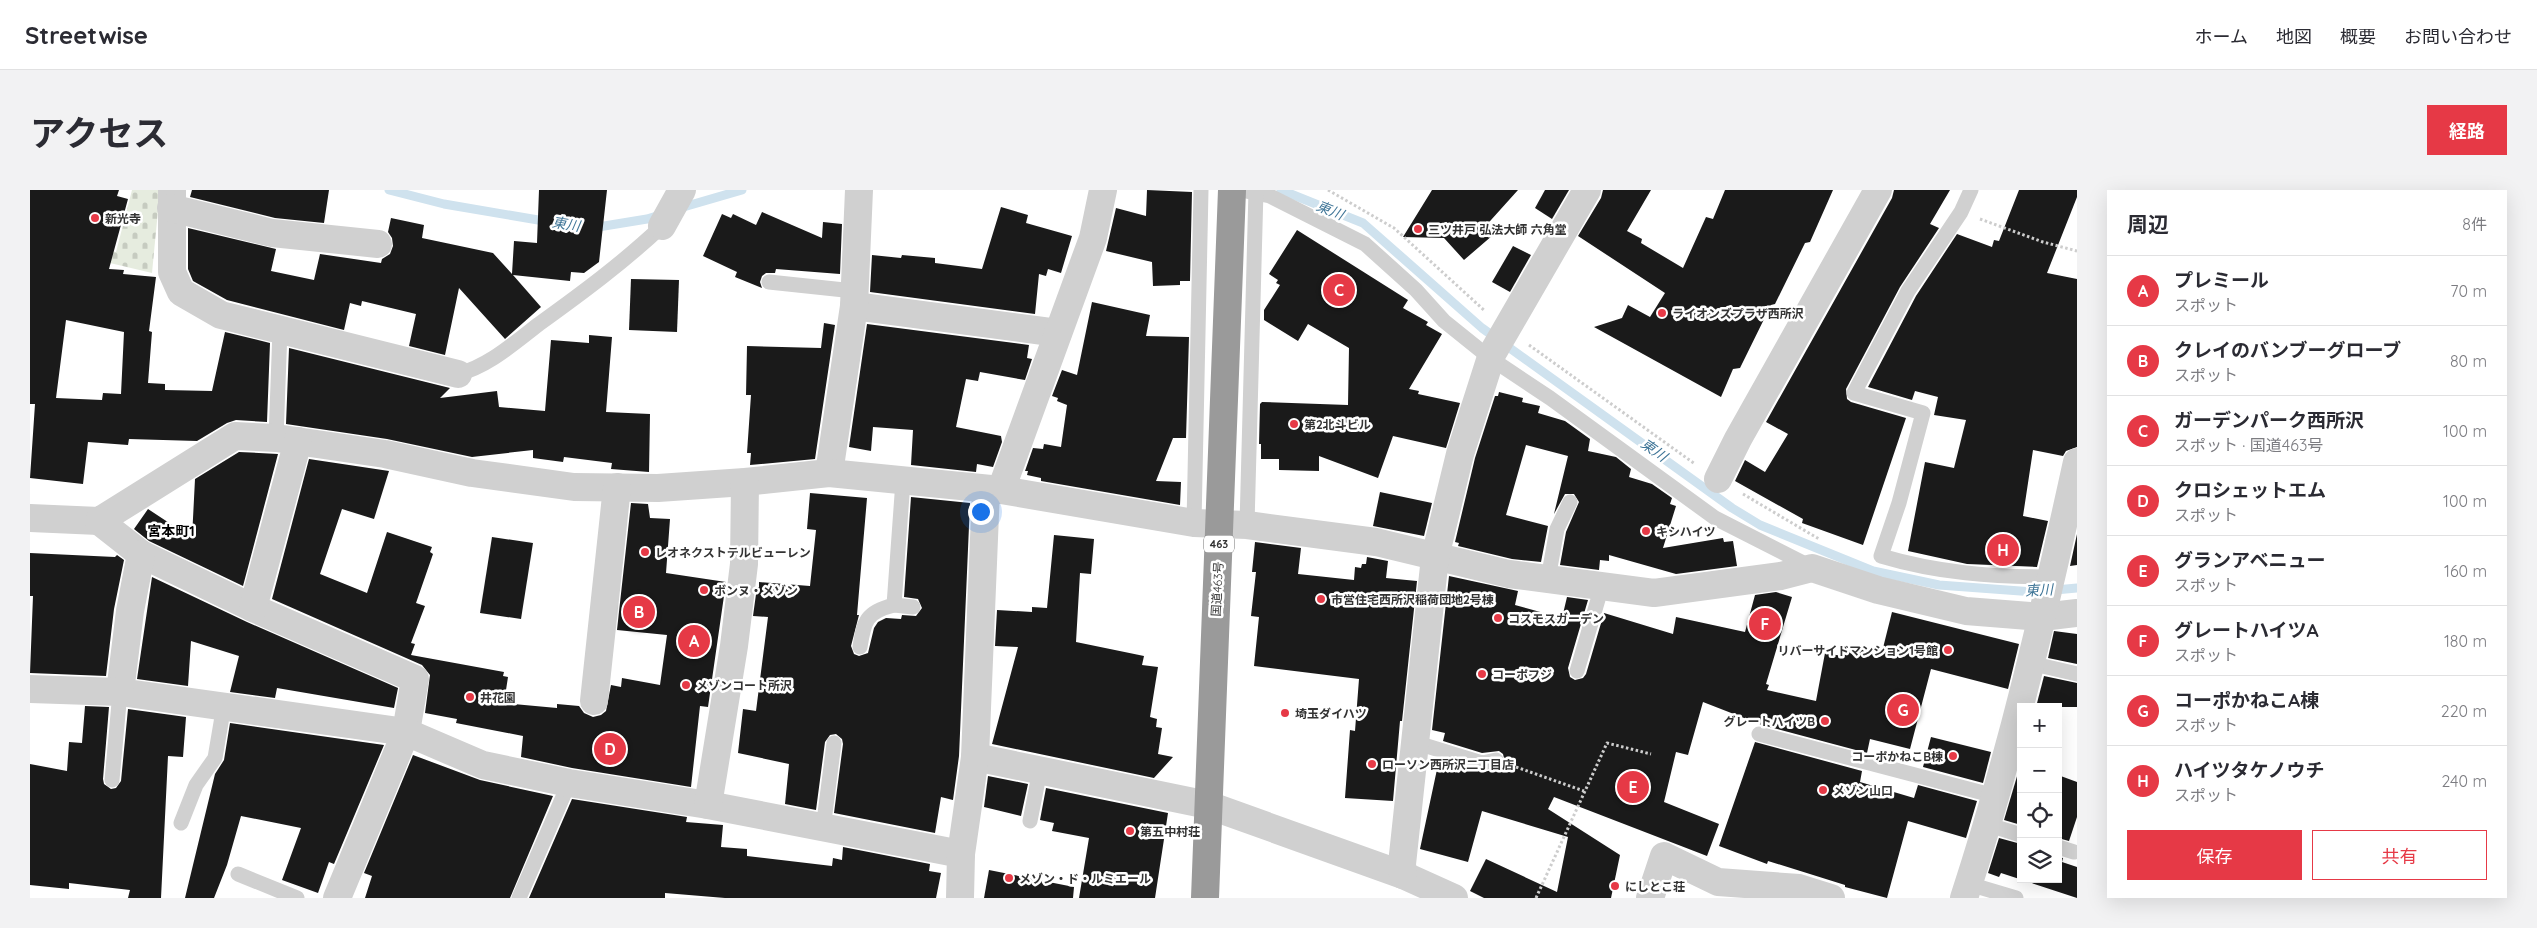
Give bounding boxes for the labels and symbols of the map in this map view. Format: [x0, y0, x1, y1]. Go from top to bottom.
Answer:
water label: 東川 [1314, 196, 1348, 224]
place label: 新光寺 [105, 211, 141, 226]
marker: 新光寺 [89, 212, 101, 224]
water label: 東川 [551, 213, 583, 235]
place label: 三ツ井戸 弘法大師 六角堂 [1428, 222, 1567, 237]
marker: 三ツ井戸 弘法大師 六角堂 [1412, 223, 1424, 235]
pin: C [1323, 271, 1355, 309]
place label: ライオンズプラザ西所沢 [1672, 306, 1804, 321]
marker: ライオンズプラザ西所沢 [1656, 307, 1668, 319]
place label: 第2北斗ビル [1304, 417, 1371, 432]
marker: 第2北斗ビル [1288, 418, 1300, 430]
water label: 東川 [1637, 435, 1672, 467]
your location [968, 499, 994, 525]
district label: 宮本町1 [147, 522, 195, 540]
place label: キシハイツ [1656, 524, 1715, 539]
marker: キシハイツ [1640, 525, 1652, 537]
pin: H [1987, 531, 2019, 569]
road number: 463 [1204, 536, 1234, 552]
place label: レオネクストテルビューレン [655, 545, 811, 560]
marker: レオネクストテルビューレン [639, 546, 651, 558]
street label: 国道463号 [1208, 561, 1226, 617]
water label: 東川 [2025, 580, 2055, 600]
place label: ボンヌ・メゾン [714, 583, 798, 598]
marker: ボンヌ・メゾン [698, 584, 710, 596]
place label: 市営住宅西所沢稲荷団地2号棟 [1331, 592, 1494, 607]
pin: B [623, 593, 655, 631]
marker: 市営住宅西所沢稲荷団地2号棟 [1315, 593, 1327, 605]
pin: F [1749, 605, 1781, 643]
place label: コスモスガーデン [1508, 611, 1604, 626]
marker: コスモスガーデン [1492, 612, 1504, 624]
pin: A [678, 622, 710, 660]
place label: リバーサイドマンション1号館 [1778, 643, 1938, 658]
marker: リバーサイドマンション1号館 [1942, 644, 1954, 656]
place label: コーポフジ [1492, 667, 1552, 682]
marker: コーポフジ [1476, 668, 1488, 680]
place label: メゾンコート所沢 [696, 678, 792, 693]
marker: メゾンコート所沢 [680, 679, 692, 691]
place label: 井花園 [480, 690, 516, 705]
marker: 井花園 [464, 691, 476, 703]
pin: G [1887, 691, 1919, 729]
place label: 埼玉ダイハツ [1295, 706, 1367, 721]
marker: 埼玉ダイハツ [1279, 707, 1291, 719]
place label: グレートハイツB [1723, 714, 1815, 729]
marker: グレートハイツB [1819, 715, 1831, 727]
pin: D [594, 730, 626, 768]
place label: コーポかねこB棟 [1851, 749, 1943, 764]
marker: コーポかねこB棟 [1947, 750, 1959, 762]
place label: ローソン西所沢二丁目店 [1382, 757, 1514, 772]
marker: ローソン西所沢二丁目店 [1366, 758, 1378, 770]
pin: E [1617, 768, 1649, 806]
place label: メゾン山口 [1833, 783, 1893, 798]
marker: メゾン山口 [1817, 784, 1829, 796]
place label: 第五中村荘 [1140, 824, 1200, 839]
marker: 第五中村荘 [1124, 825, 1136, 837]
place label: メゾン・ド・ルミエール [1019, 871, 1151, 886]
marker: メゾン・ド・ルミエール [1003, 872, 1015, 884]
place label: にしとこ荘 [1625, 879, 1685, 894]
marker: にしとこ荘 [1609, 880, 1621, 892]

